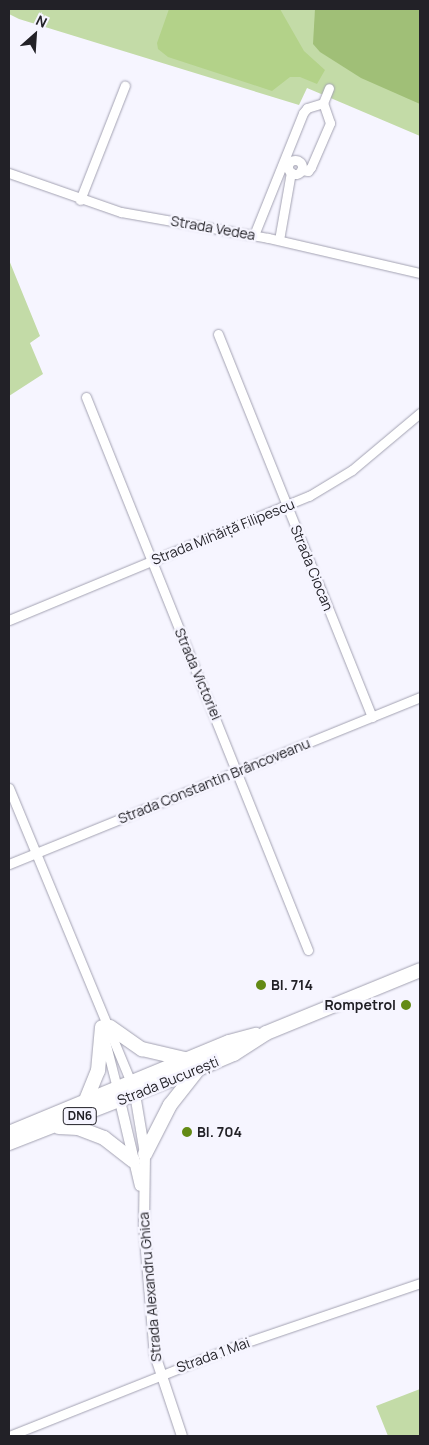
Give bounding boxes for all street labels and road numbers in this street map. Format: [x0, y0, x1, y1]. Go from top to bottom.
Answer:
street label: Strada Vedea [169, 212, 257, 244]
street label: Strada Mihăiță Filipescu [149, 496, 297, 568]
street label: Strada Ciocan [287, 523, 337, 613]
street label: Strada Victoriei [171, 626, 225, 722]
street label: Strada Constantin Brâncoveanu [116, 735, 312, 827]
street label: Strada București [115, 1053, 221, 1109]
road number: DN6 [62, 1106, 98, 1126]
street label: Strada Alexandru Ghica [135, 1211, 165, 1363]
street label: Strada 1 Mai [174, 1334, 252, 1376]

